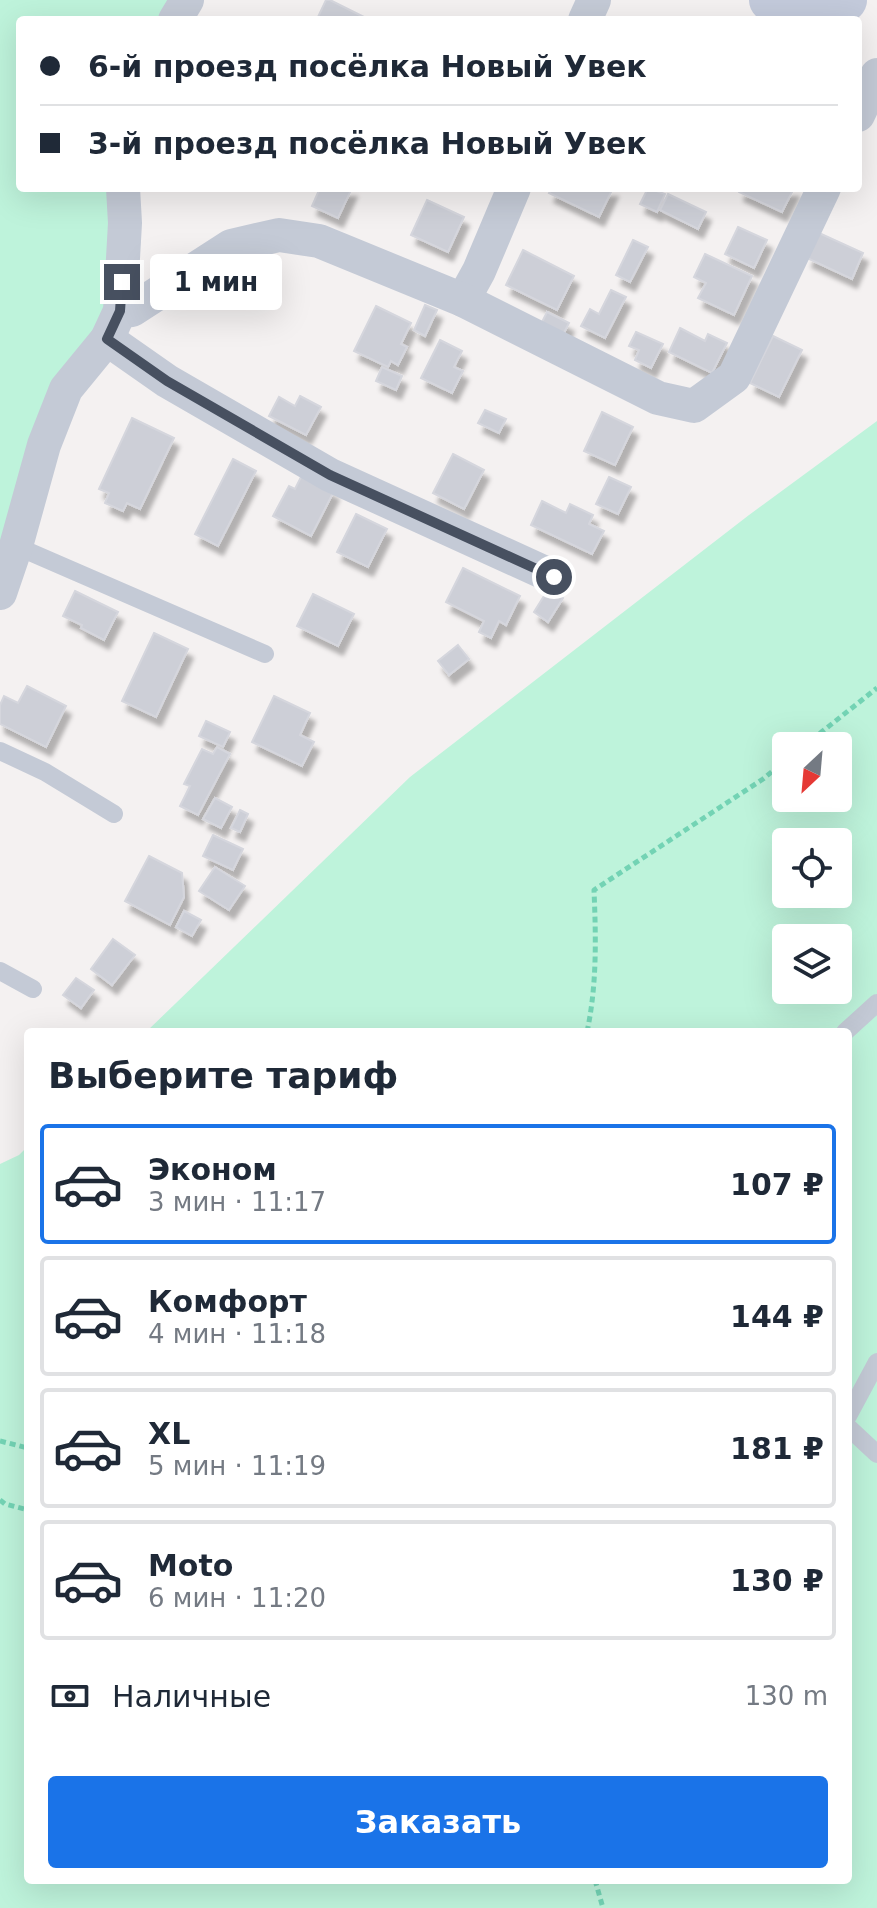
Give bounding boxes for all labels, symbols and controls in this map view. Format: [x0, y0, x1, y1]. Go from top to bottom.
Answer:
text: 6-й проезд посёлка Новый Увек [88, 49, 647, 84]
text: 3-й проезд посёлка Новый Увек [88, 126, 647, 161]
callout: 1 мин [150, 254, 282, 310]
route end [104, 264, 140, 300]
text: 1 мин [174, 267, 258, 297]
route start [536, 559, 572, 595]
north arrow [772, 732, 852, 812]
map controls [772, 732, 852, 1004]
button: locate [772, 828, 852, 908]
button: layers [772, 924, 852, 1004]
text: Выберите тариф [48, 1055, 398, 1096]
icon: car [52, 1148, 124, 1220]
text: Эконом [148, 1152, 277, 1187]
text: 107 ₽ [730, 1167, 824, 1202]
text: 3 мин · 11:17 [148, 1187, 326, 1217]
icon: car [52, 1280, 124, 1352]
text: Комфорт [148, 1284, 307, 1319]
text: 144 ₽ [730, 1299, 824, 1334]
text: 4 мин · 11:18 [148, 1319, 326, 1349]
icon: car [52, 1412, 124, 1484]
text: XL [148, 1416, 190, 1451]
text: 181 ₽ [730, 1431, 824, 1466]
text: 5 мин · 11:19 [148, 1451, 326, 1481]
icon: car [52, 1544, 124, 1616]
text: Moto [148, 1548, 233, 1583]
text: 130 ₽ [730, 1563, 824, 1598]
text: 6 мин · 11:20 [148, 1583, 326, 1613]
icon: cash [48, 1674, 92, 1718]
text: Наличные [112, 1679, 271, 1714]
text: 130 m [745, 1681, 828, 1711]
button: Заказать [48, 1776, 828, 1868]

